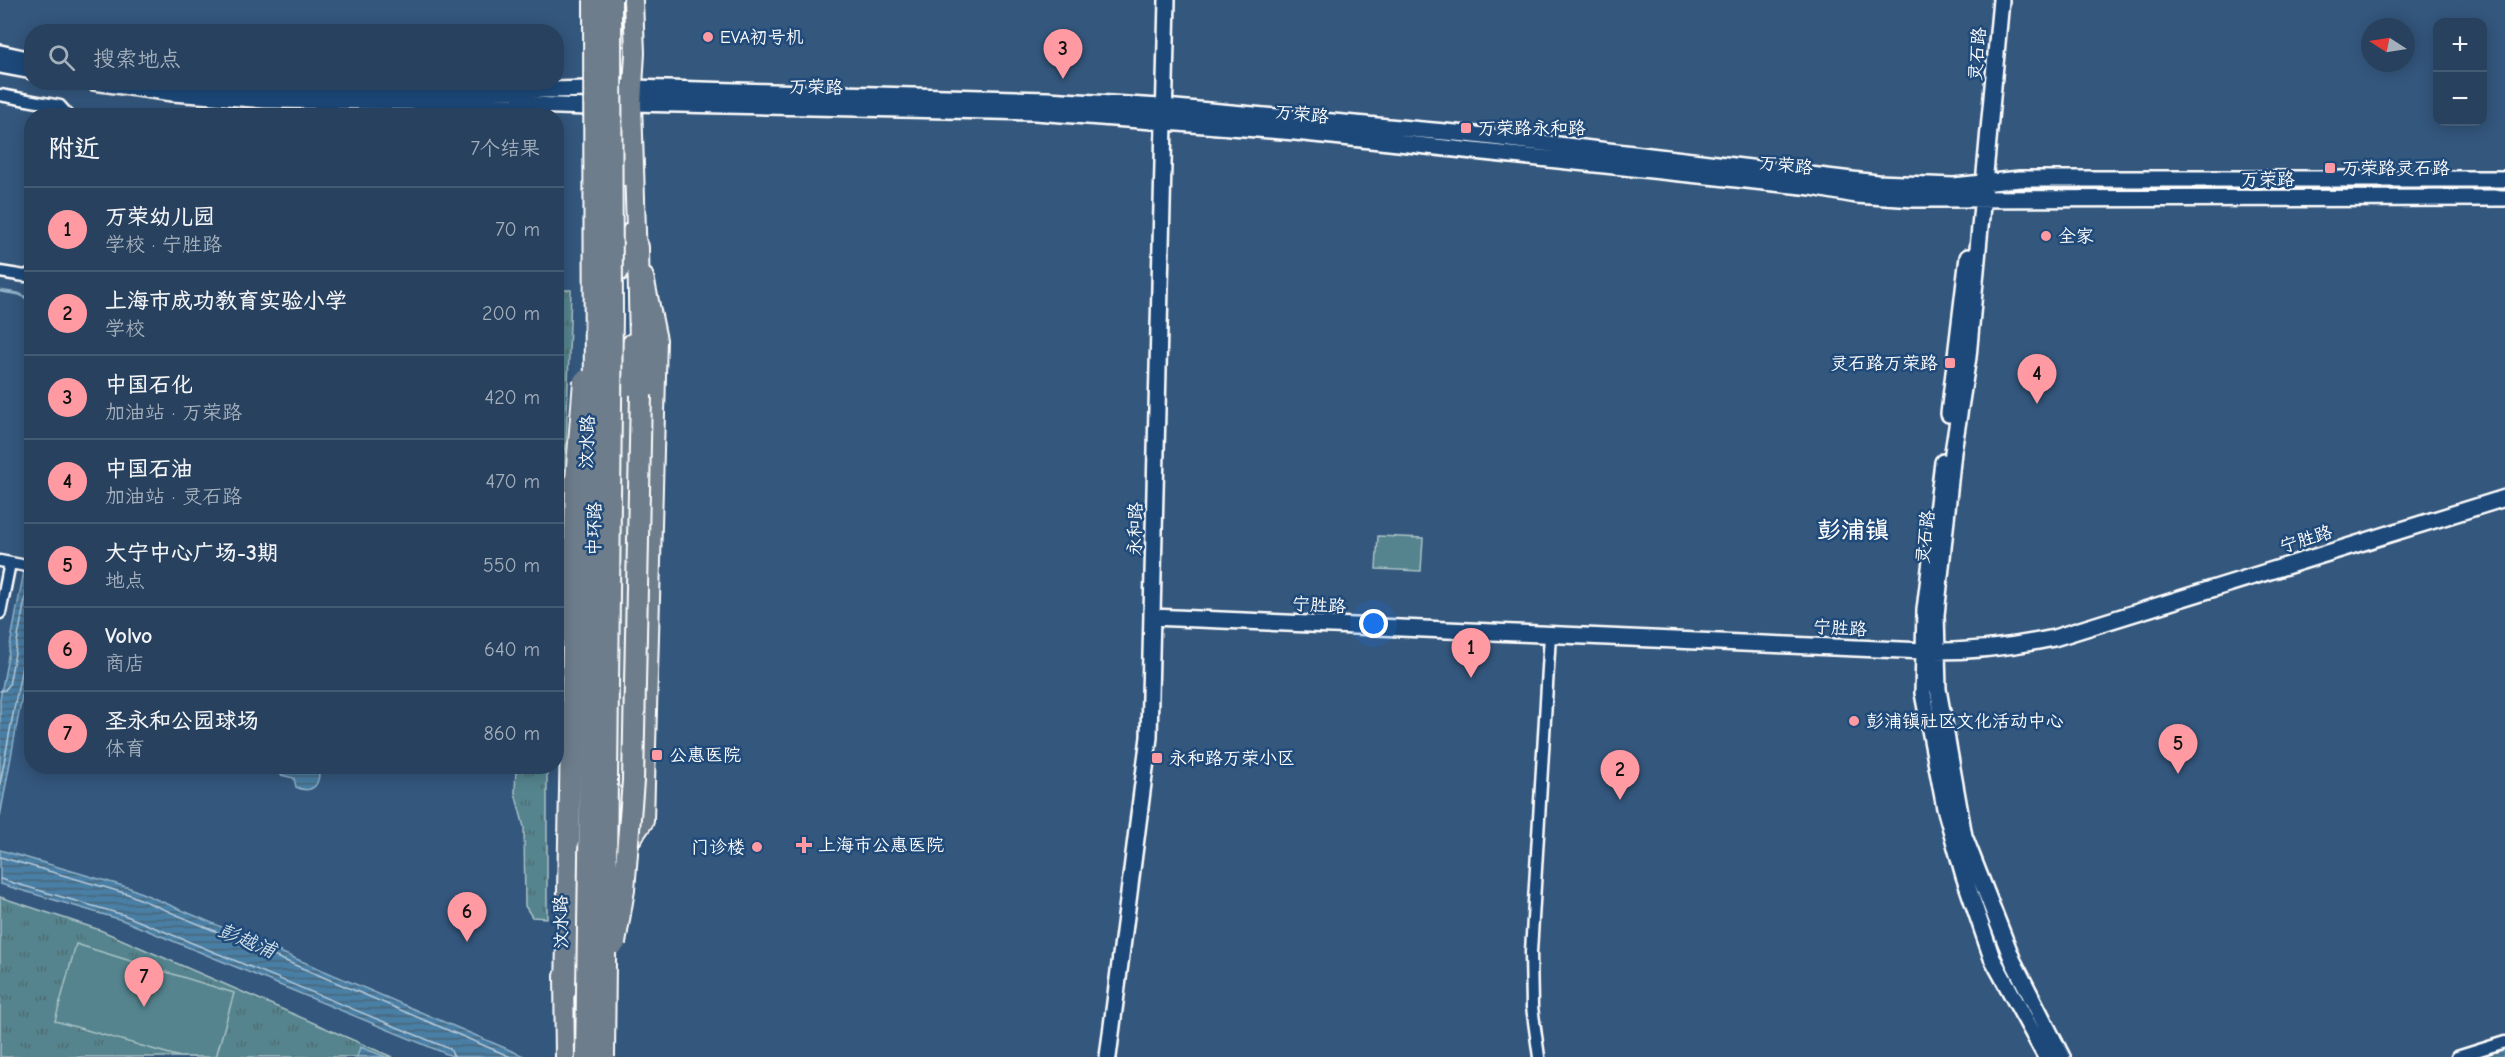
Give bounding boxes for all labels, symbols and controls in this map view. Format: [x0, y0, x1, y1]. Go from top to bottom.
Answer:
north arrow [2361, 18, 2415, 72]
map controls [2433, 18, 2487, 126]
button: + [2433, 18, 2487, 72]
search box [24, 24, 564, 90]
street label: 灵石路 [1965, 26, 1990, 82]
place label: EVA初号机 [720, 27, 804, 48]
pin: 3 [1044, 29, 1082, 79]
marker: EVA初号机 [701, 30, 715, 44]
icon: search [45, 41, 78, 74]
text: 搜索地点 [93, 46, 181, 72]
button: − [2433, 72, 2487, 126]
street label: 万荣路 [789, 77, 843, 98]
street label: 万荣路 [1274, 101, 1330, 128]
place label: 万荣路永和路 [1478, 118, 1586, 139]
marker: 万荣路永和路 [1459, 121, 1473, 135]
text: 附近 [48, 134, 100, 164]
text: 7个结果 [471, 137, 540, 160]
street label: 万荣路 [1758, 152, 1814, 179]
place label: 万荣路灵石路 [2342, 158, 2450, 179]
marker: 万荣路灵石路 [2323, 161, 2337, 175]
street label: 万荣路 [2241, 169, 2295, 190]
text: 万荣幼儿园 [105, 204, 215, 230]
text: 1 [64, 218, 71, 241]
text: 70 m [495, 218, 540, 241]
place label: 全家 [2058, 226, 2094, 247]
marker: 全家 [2039, 229, 2053, 243]
text: 学校 · 宁胜路 [105, 233, 222, 256]
text: 上海市成功教育实验小学 [105, 288, 347, 314]
text: 2 [63, 302, 72, 325]
text: 200 m [482, 302, 540, 325]
text: 学校 [105, 317, 145, 340]
place label: 灵石路万荣路 [1830, 353, 1938, 374]
pin: 4 [2018, 354, 2056, 404]
marker: 灵石路万荣路 [1943, 356, 1957, 370]
text: 中国石化 [105, 372, 193, 398]
text: 3 [63, 386, 72, 409]
text: 420 m [484, 386, 540, 409]
text: 加油站 · 万荣路 [105, 401, 242, 424]
street label: 汶水路 [576, 415, 599, 469]
text: 中国石油 [105, 456, 193, 482]
text: 4 [63, 470, 72, 493]
text: 470 m [485, 470, 540, 493]
text: 加油站 · 灵石路 [105, 485, 242, 508]
street label: 中环路 [584, 502, 605, 556]
street label: 永和路 [1125, 502, 1146, 556]
street label: 灵石路 [1912, 509, 1939, 565]
district label: 彭浦镇 [1817, 516, 1889, 544]
street label: 宁胜路 [2277, 522, 2335, 557]
text: 大宁中心广场-3期 [105, 540, 279, 566]
text: 5 [62, 554, 73, 577]
text: 550 m [483, 554, 540, 577]
text: 地点 [105, 569, 145, 592]
street label: 宁胜路 [1291, 594, 1346, 617]
your location [1359, 609, 1388, 638]
street label: 宁胜路 [1812, 617, 1867, 640]
text: Volvo [105, 623, 152, 649]
pin: 1 [1452, 628, 1490, 678]
text: 6 [62, 638, 73, 661]
text: 640 m [484, 638, 540, 661]
text: 商店 [105, 652, 145, 675]
text: 圣永和公园球场 [105, 708, 259, 734]
place label: 彭浦镇社区文化活动中心 [1866, 711, 2064, 732]
marker: 彭浦镇社区文化活动中心 [1847, 714, 1861, 728]
text: 7 [63, 722, 72, 745]
text: 860 m [483, 722, 540, 745]
pin: 5 [2158, 724, 2198, 774]
text: 体育 [105, 737, 145, 760]
place label: 公惠医院 [669, 745, 741, 766]
marker: 公惠医院 [650, 748, 664, 762]
place label: 永和路万荣小区 [1169, 748, 1295, 769]
pin: 2 [1600, 750, 1640, 800]
marker: 永和路万荣小区 [1150, 751, 1164, 765]
place label: 上海市公惠医院 [818, 835, 944, 856]
marker: 上海市公惠医院 [795, 836, 813, 854]
place label: 门诊楼 [691, 837, 745, 858]
marker: 门诊楼 [750, 840, 764, 854]
pin: 6 [448, 892, 486, 942]
street label: 汶水路 [551, 895, 572, 949]
water label: 彭越浦 [215, 919, 282, 963]
pin: 7 [124, 958, 164, 1007]

